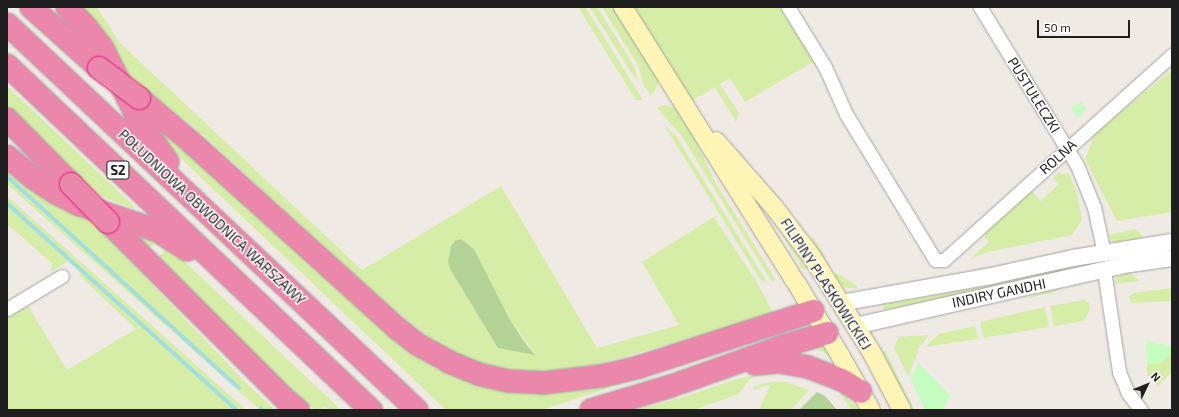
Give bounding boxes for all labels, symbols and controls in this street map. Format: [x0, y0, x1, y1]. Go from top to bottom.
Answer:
scale bar [1039, 12, 1132, 38]
text: 50 m [1044, 20, 1071, 34]
street label: PUSTUŁECZKI [1004, 54, 1064, 136]
street label: POŁUDNIOWA OBWODNICA WARSZAWY [115, 126, 309, 308]
street label: ROLNA [1036, 136, 1080, 178]
road number: S2 [106, 159, 130, 181]
street label: FILIPINY PŁASKOWICKIEJ [777, 215, 875, 353]
street label: INDIRY GANDHI [950, 275, 1048, 311]
north arrow [1127, 365, 1167, 405]
text: N [1149, 369, 1164, 384]

